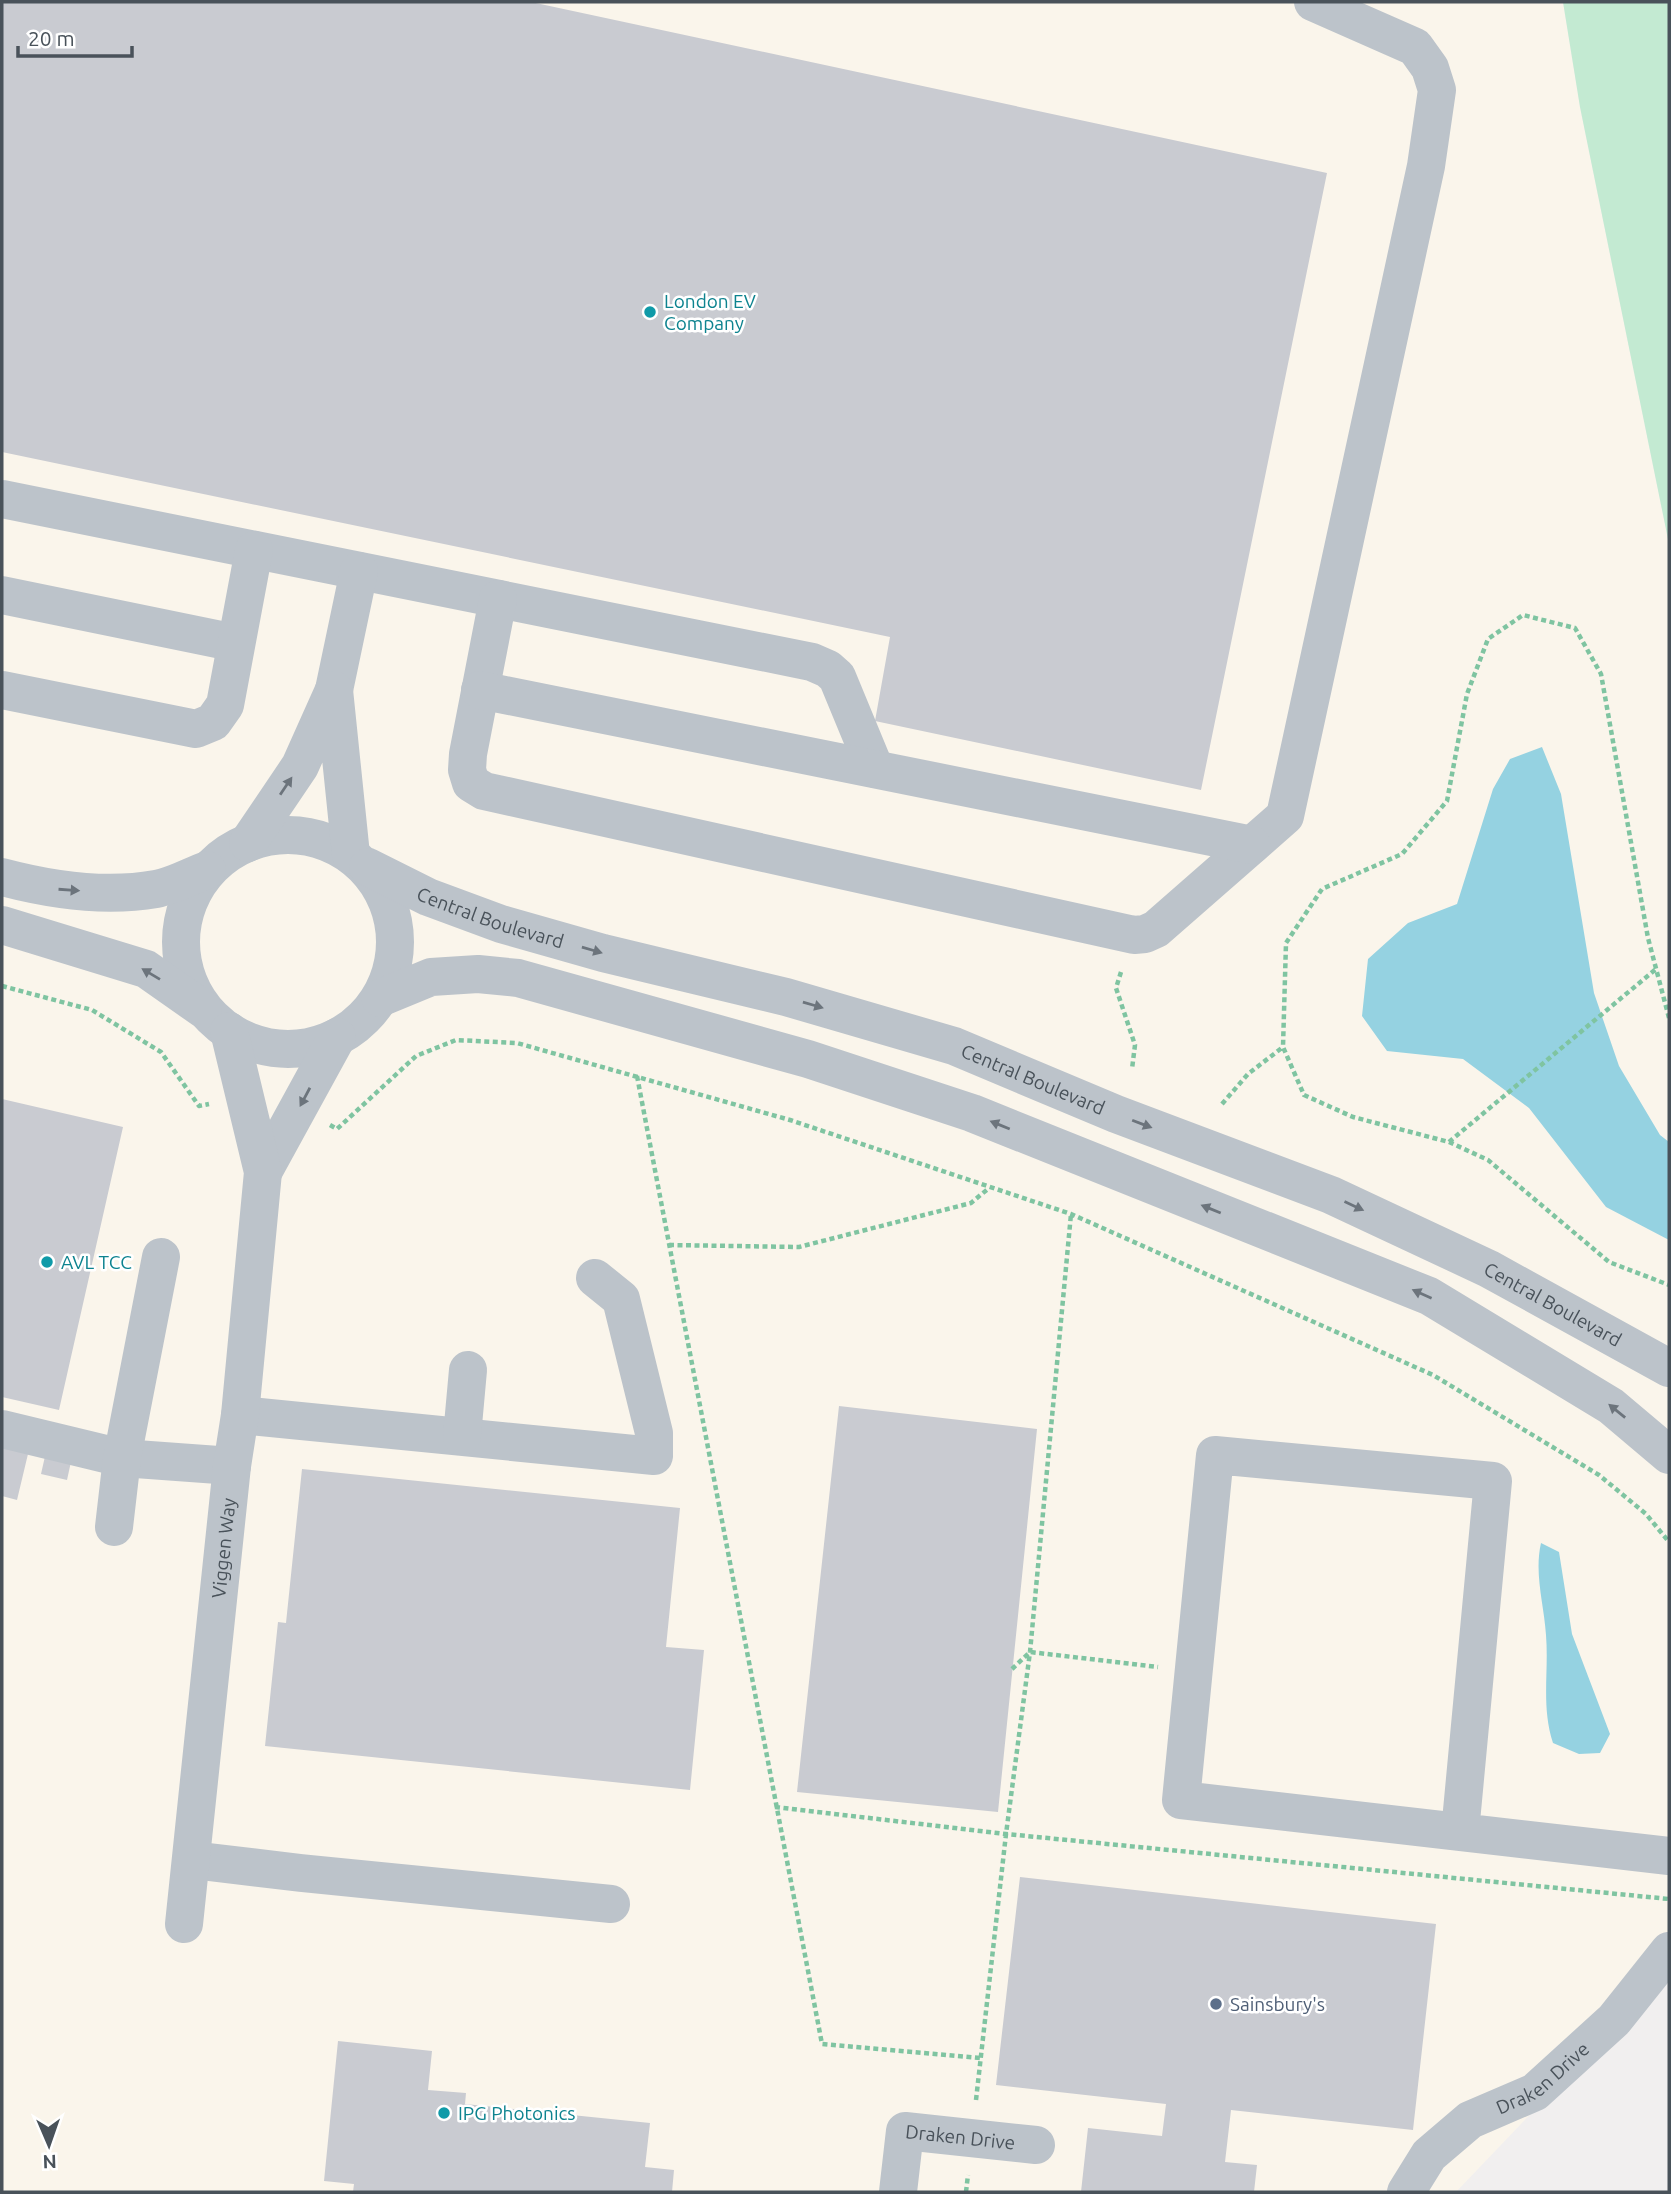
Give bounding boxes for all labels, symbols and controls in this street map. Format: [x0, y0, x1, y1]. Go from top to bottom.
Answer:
scale bar [18, 14, 131, 58]
text: 20 m [28, 26, 75, 50]
place label: London EV Company [664, 290, 756, 334]
marker: London EV Company [642, 304, 658, 320]
one-way arrow [280, 777, 293, 796]
street label: Central Boulevard [413, 882, 566, 952]
one-way arrow [58, 885, 80, 896]
one-way arrow [581, 945, 603, 956]
one-way arrow [141, 967, 160, 980]
one-way arrow [803, 1001, 824, 1011]
street label: Central Boulevard [958, 1039, 1108, 1119]
one-way arrow [300, 1087, 311, 1107]
one-way arrow [1131, 1118, 1152, 1129]
one-way arrow [990, 1119, 1011, 1130]
one-way arrow [1344, 1200, 1364, 1211]
one-way arrow [1201, 1203, 1222, 1214]
place label: AVL TCC [61, 1251, 132, 1273]
marker: AVL TCC [39, 1254, 55, 1270]
street label: Central Boulevard [1480, 1257, 1626, 1351]
one-way arrow [1412, 1288, 1433, 1299]
one-way arrow [1608, 1405, 1626, 1419]
street label: Viggen Way [207, 1497, 240, 1599]
place label: Sainsbury's [1230, 1993, 1325, 2015]
marker: Sainsbury's [1208, 1996, 1224, 2012]
street label: Draken Drive [1493, 2037, 1593, 2118]
place label: IPG Photonics [458, 2102, 576, 2124]
marker: IPG Photonics [436, 2105, 452, 2121]
north arrow [14, 2110, 84, 2180]
street label: Draken Drive [904, 2120, 1016, 2154]
text: N [42, 2151, 57, 2173]

